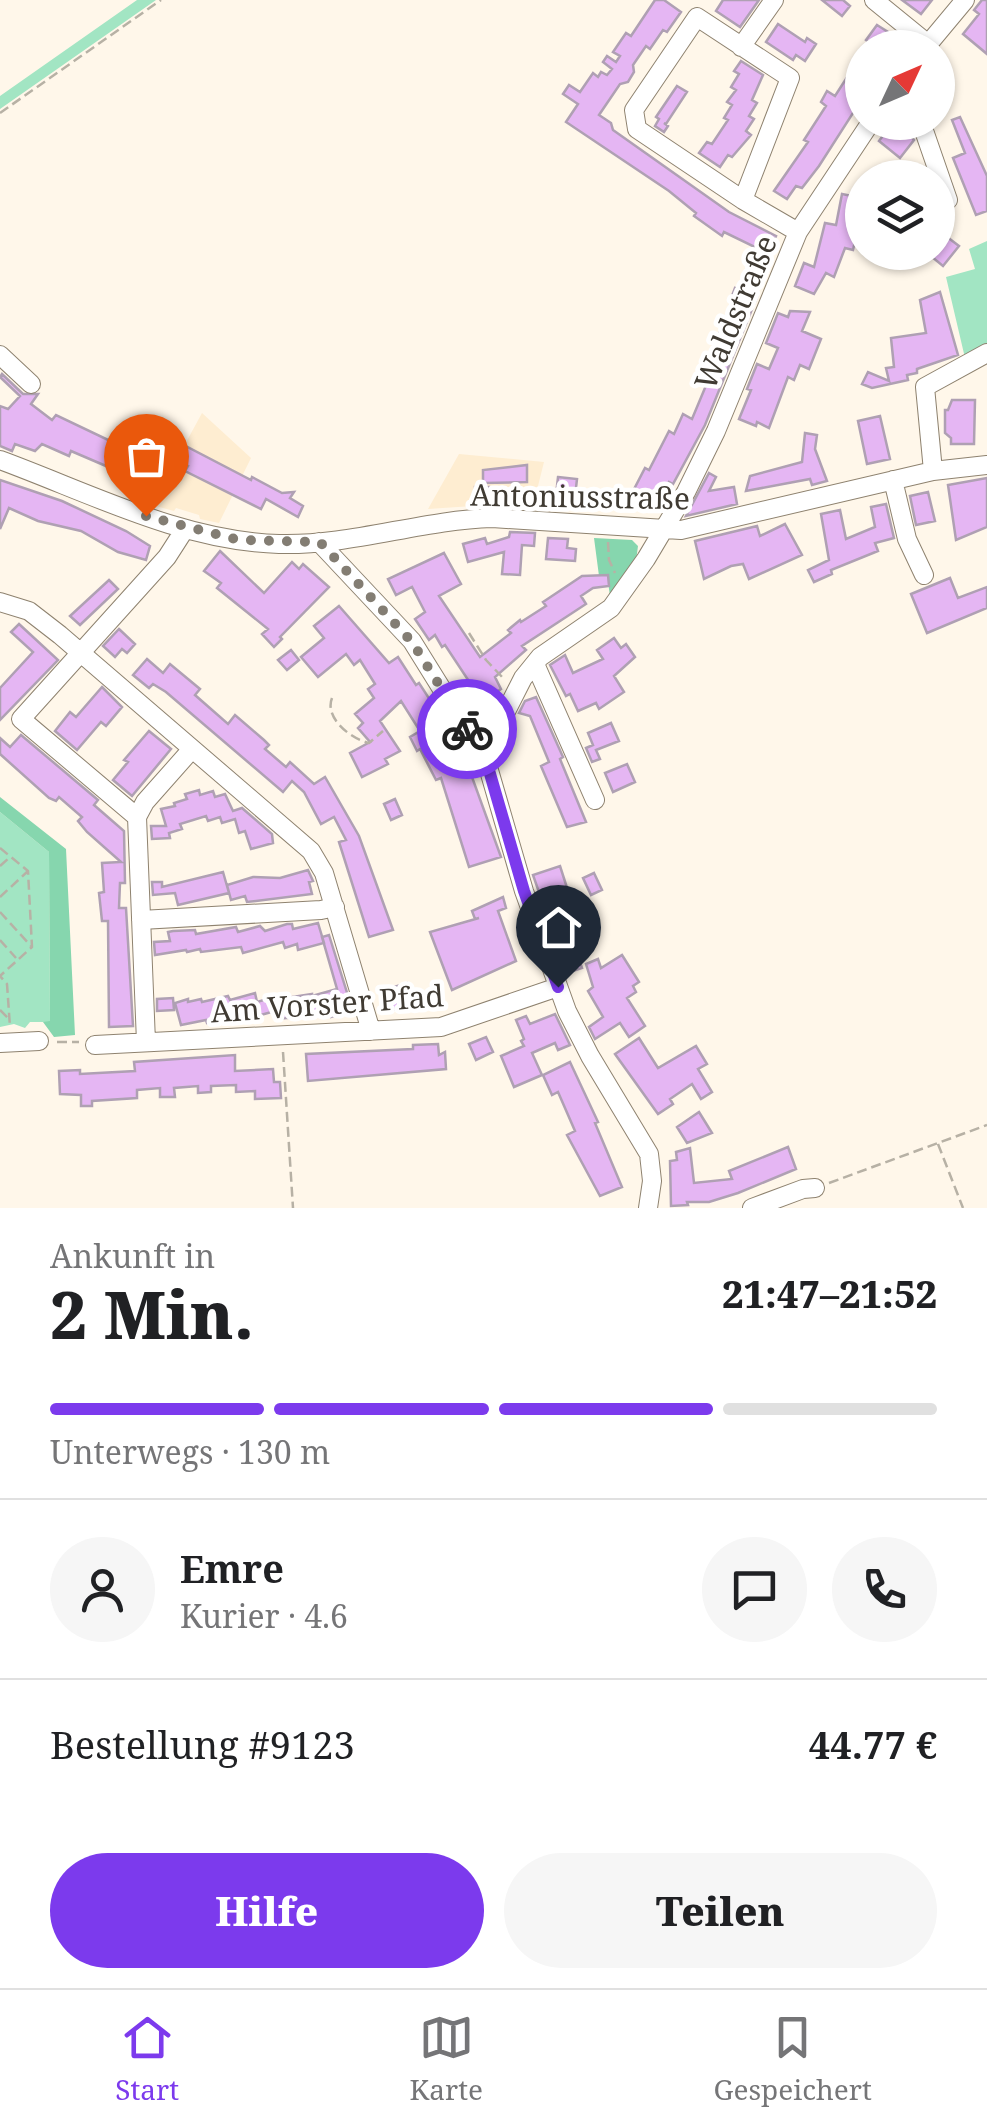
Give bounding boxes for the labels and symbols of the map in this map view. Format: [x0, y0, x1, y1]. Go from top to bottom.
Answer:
north arrow [845, 30, 955, 140]
street label: Waldstraße [684, 229, 786, 395]
pin [104, 414, 189, 517]
street label: Antoniusstraße [470, 474, 690, 518]
courier [417, 679, 517, 779]
pin [516, 885, 601, 988]
street label: Am Vorster Pfad [209, 974, 445, 1032]

